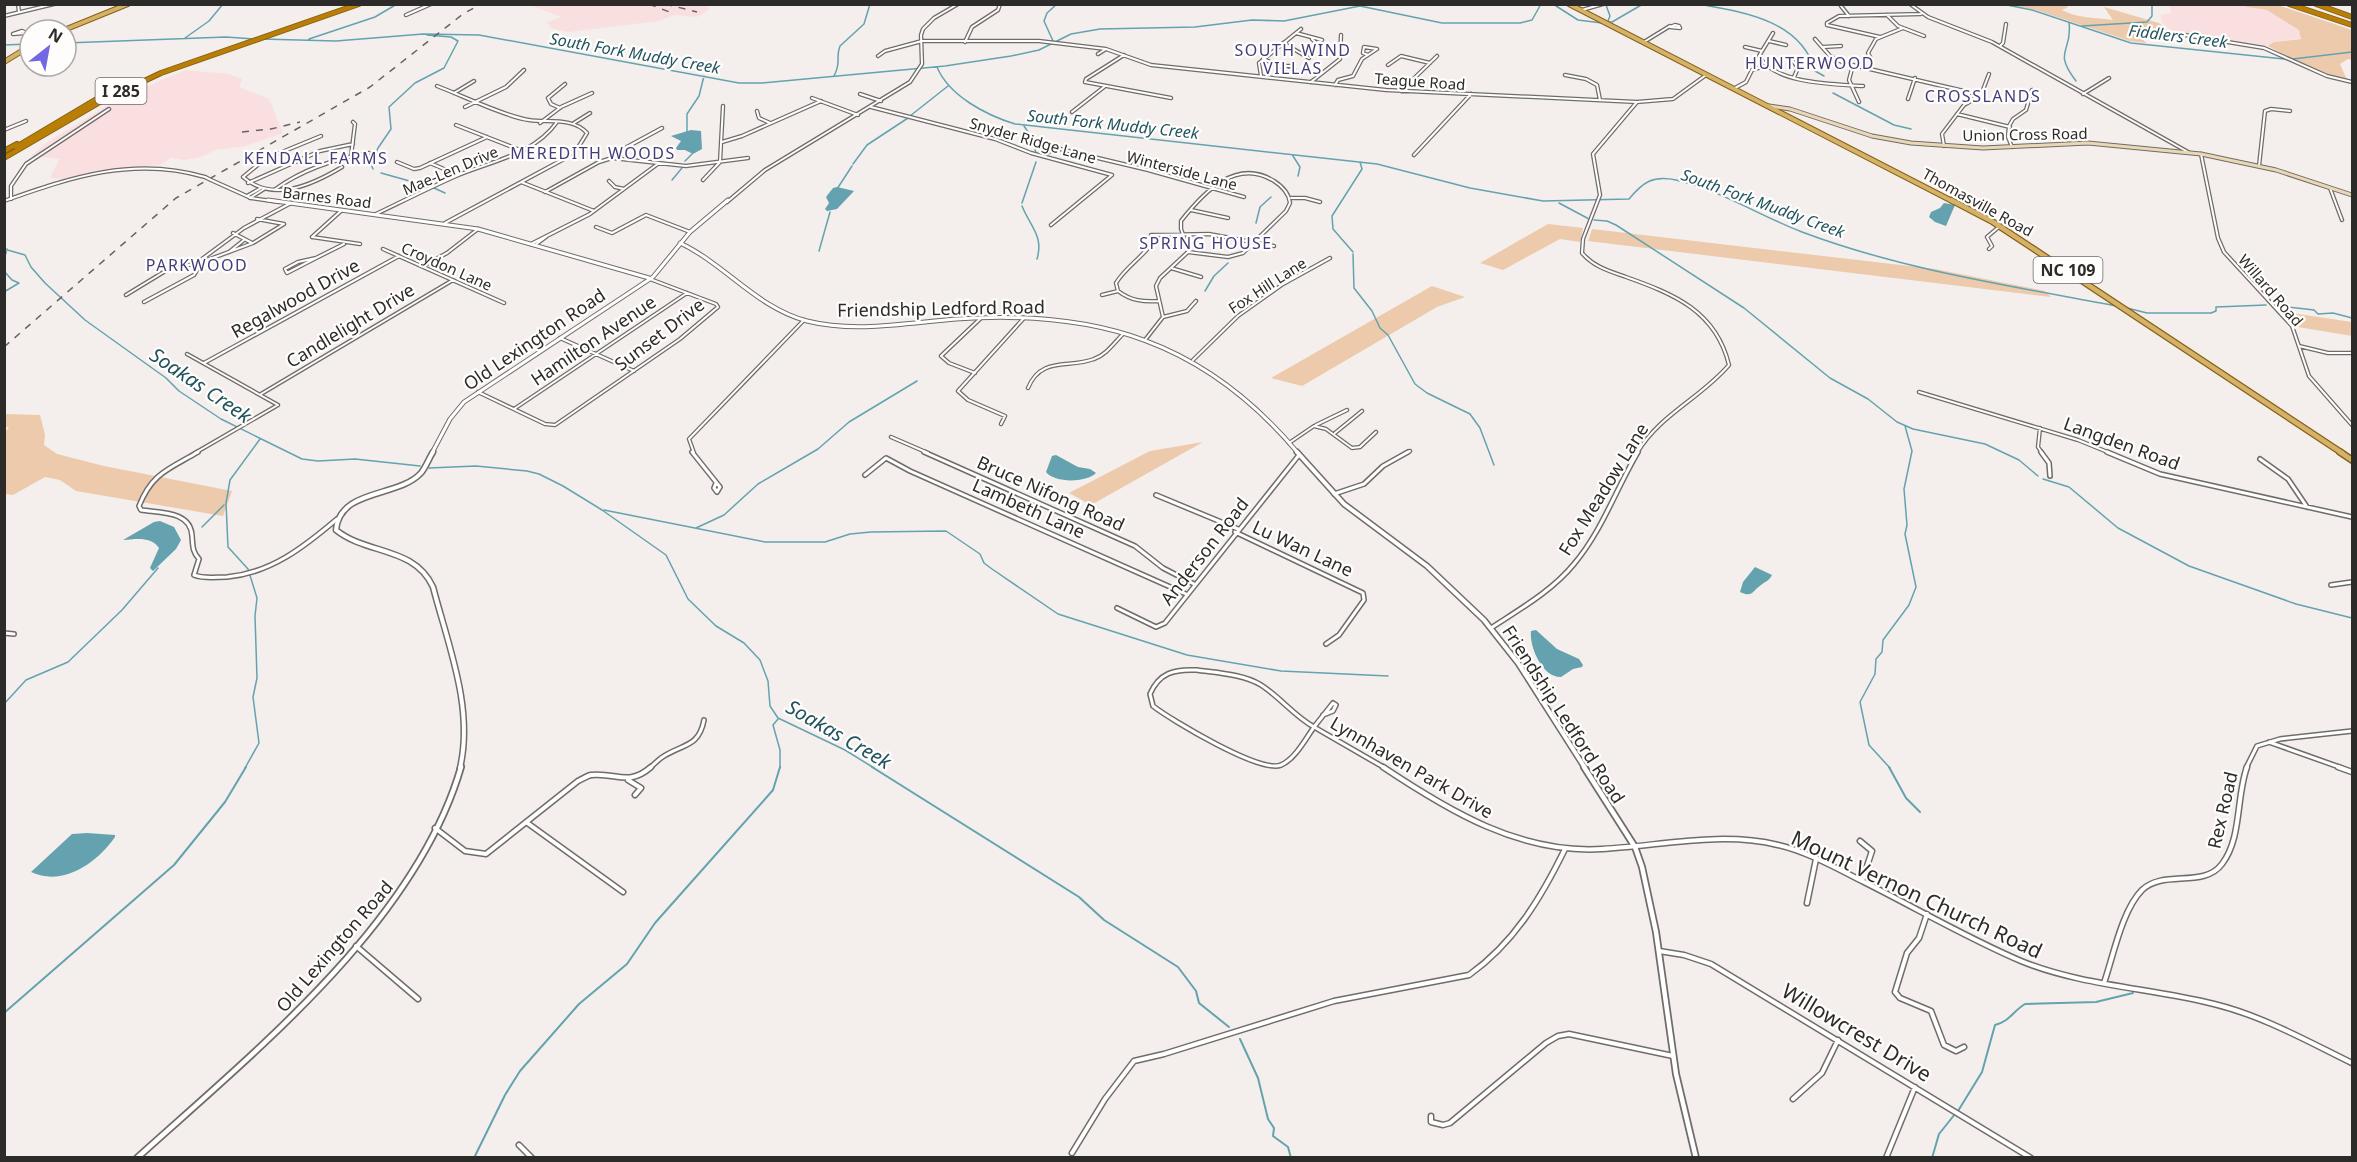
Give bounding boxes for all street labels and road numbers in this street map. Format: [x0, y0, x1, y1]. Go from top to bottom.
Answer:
street label: Teague Road [1374, 68, 1466, 94]
road number: I 285 [96, 78, 146, 104]
street label: Snyder Ridge Lane [967, 112, 1099, 168]
street label: Union Cross Road [1962, 123, 2088, 145]
street label: Mae-Len Drive [399, 141, 501, 199]
street label: Winterside Lane [1124, 146, 1240, 194]
street label: Thomasville Road [1919, 163, 2037, 241]
street label: Barnes Road [281, 182, 373, 212]
street label: Croydon Lane [398, 237, 496, 295]
street label: Willard Road [2234, 250, 2308, 330]
street label: Fox Hill Lane [1224, 252, 1310, 318]
street label: Regalwood Drive [226, 253, 364, 343]
road number: NC 109 [2034, 257, 2102, 283]
street label: Candlelight Drive [281, 277, 419, 373]
street label: Old Lexington Road [458, 283, 610, 395]
street label: Hamilton Avenue [526, 289, 660, 391]
street label: Sunset Drive [609, 292, 709, 376]
street label: Friendship Ledford Road [837, 294, 1045, 322]
street label: Langden Road [2061, 411, 2183, 475]
street label: Fox Meadow Lane [1553, 418, 1653, 560]
street label: Bruce Nifong Road [973, 450, 1129, 536]
street label: Lambeth Lane [969, 472, 1089, 544]
street label: Anderson Road [1155, 492, 1253, 610]
street label: Lu Wan Lane [1249, 514, 1357, 582]
street label: Friendship Ledford Road [1497, 620, 1631, 808]
street label: Lynnhaven Park Drive [1326, 711, 1498, 823]
street label: Rex Road [2201, 769, 2243, 851]
street label: Mount Vernon Church Road [1787, 823, 2047, 965]
street label: Old Lexington Road [270, 875, 398, 1017]
street label: Willowcrest Drive [1777, 976, 1937, 1088]

